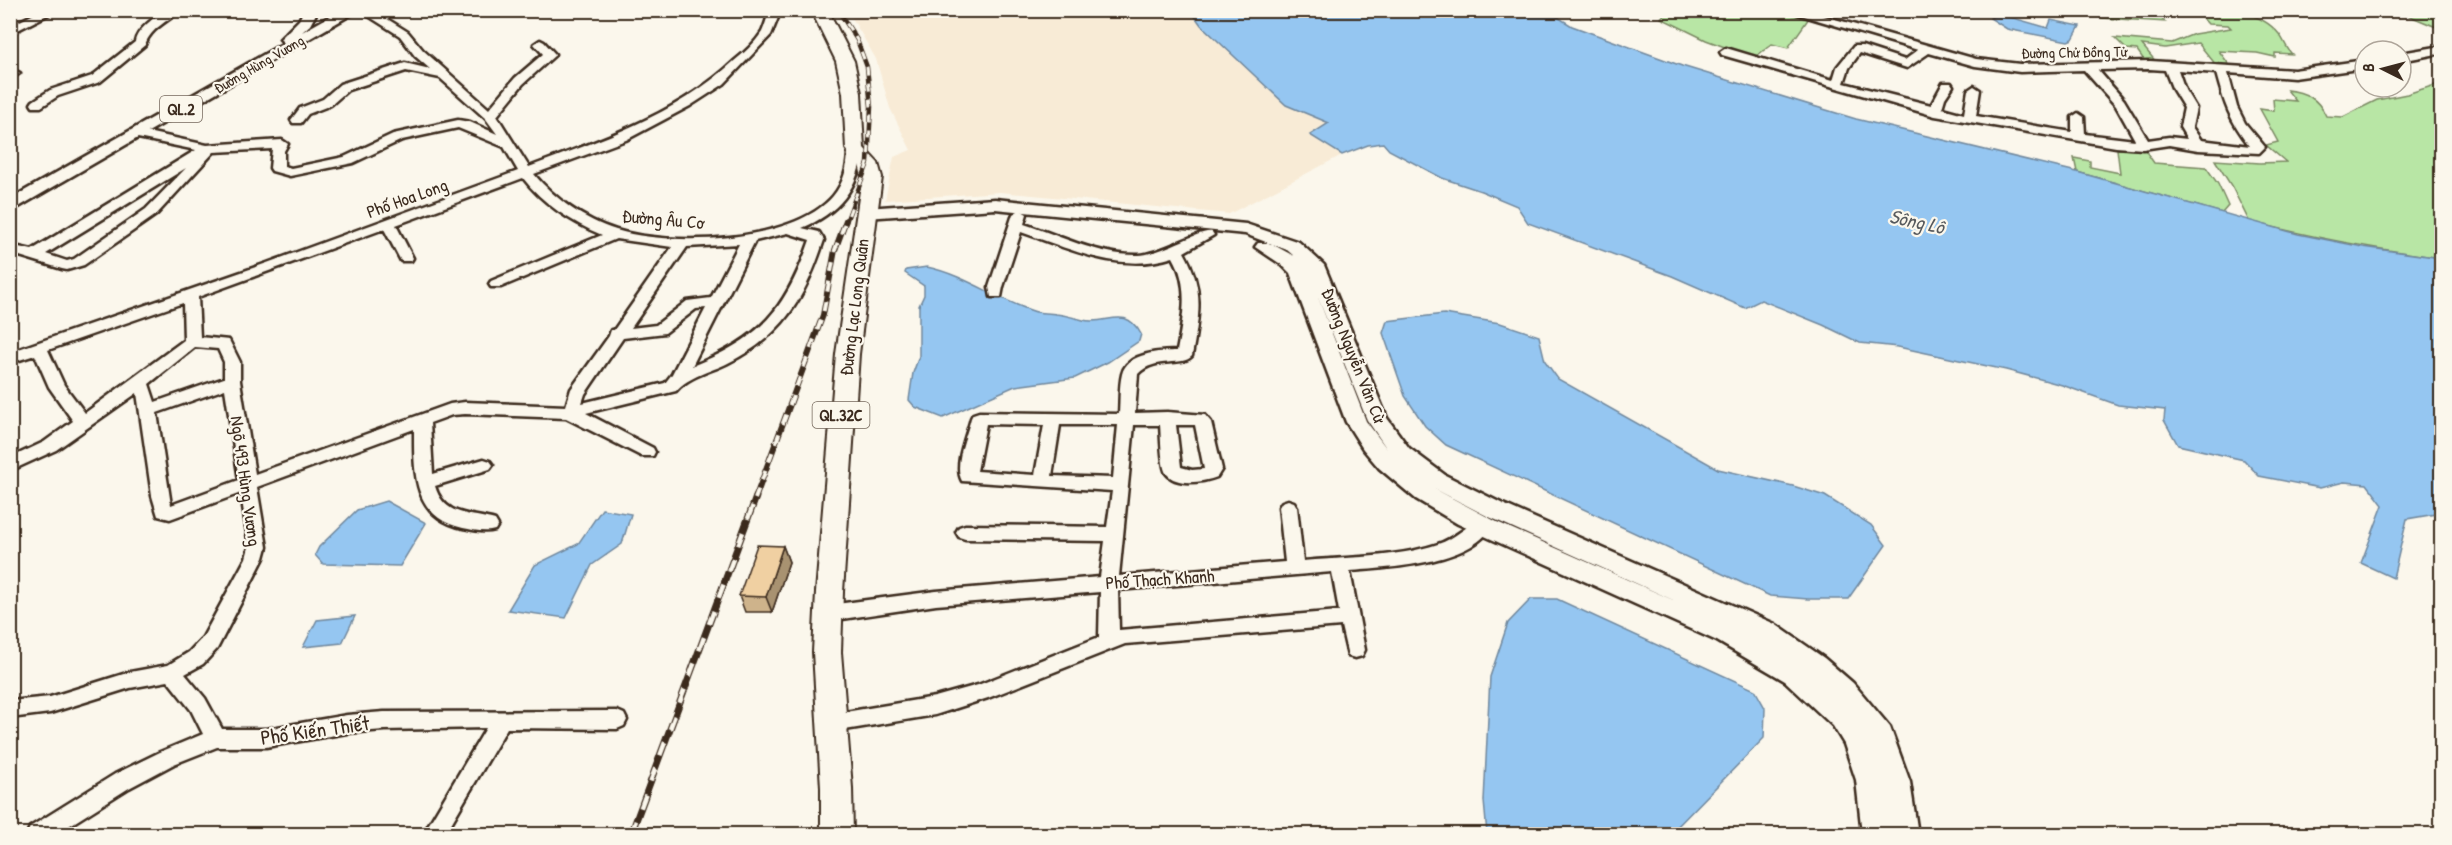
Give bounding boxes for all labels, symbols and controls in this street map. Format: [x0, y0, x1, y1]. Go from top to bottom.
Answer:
street label: Đường Hùng Vương [210, 29, 308, 98]
north arrow [2353, 39, 2413, 99]
street label: Đường Chử Đồng Tử [2021, 41, 2129, 63]
text: B [2357, 62, 2379, 73]
road number: QL.2 [160, 96, 202, 122]
street label: Phố Hoa Long [363, 172, 451, 224]
water label: Sông Lô [1887, 202, 1949, 241]
street label: Đường Âu Cơ [621, 203, 707, 235]
street label: Đường Lạc Long Quân [833, 237, 875, 377]
street label: Đường Nguyễn Văn Cừ [1316, 284, 1393, 428]
road number: QL.32C [812, 402, 870, 428]
street label: Ngõ 493 Hùng Vương [224, 414, 268, 548]
street label: Phố Thạch Khanh [1105, 563, 1216, 595]
street label: Phố Kiến Thiết [259, 708, 372, 752]

